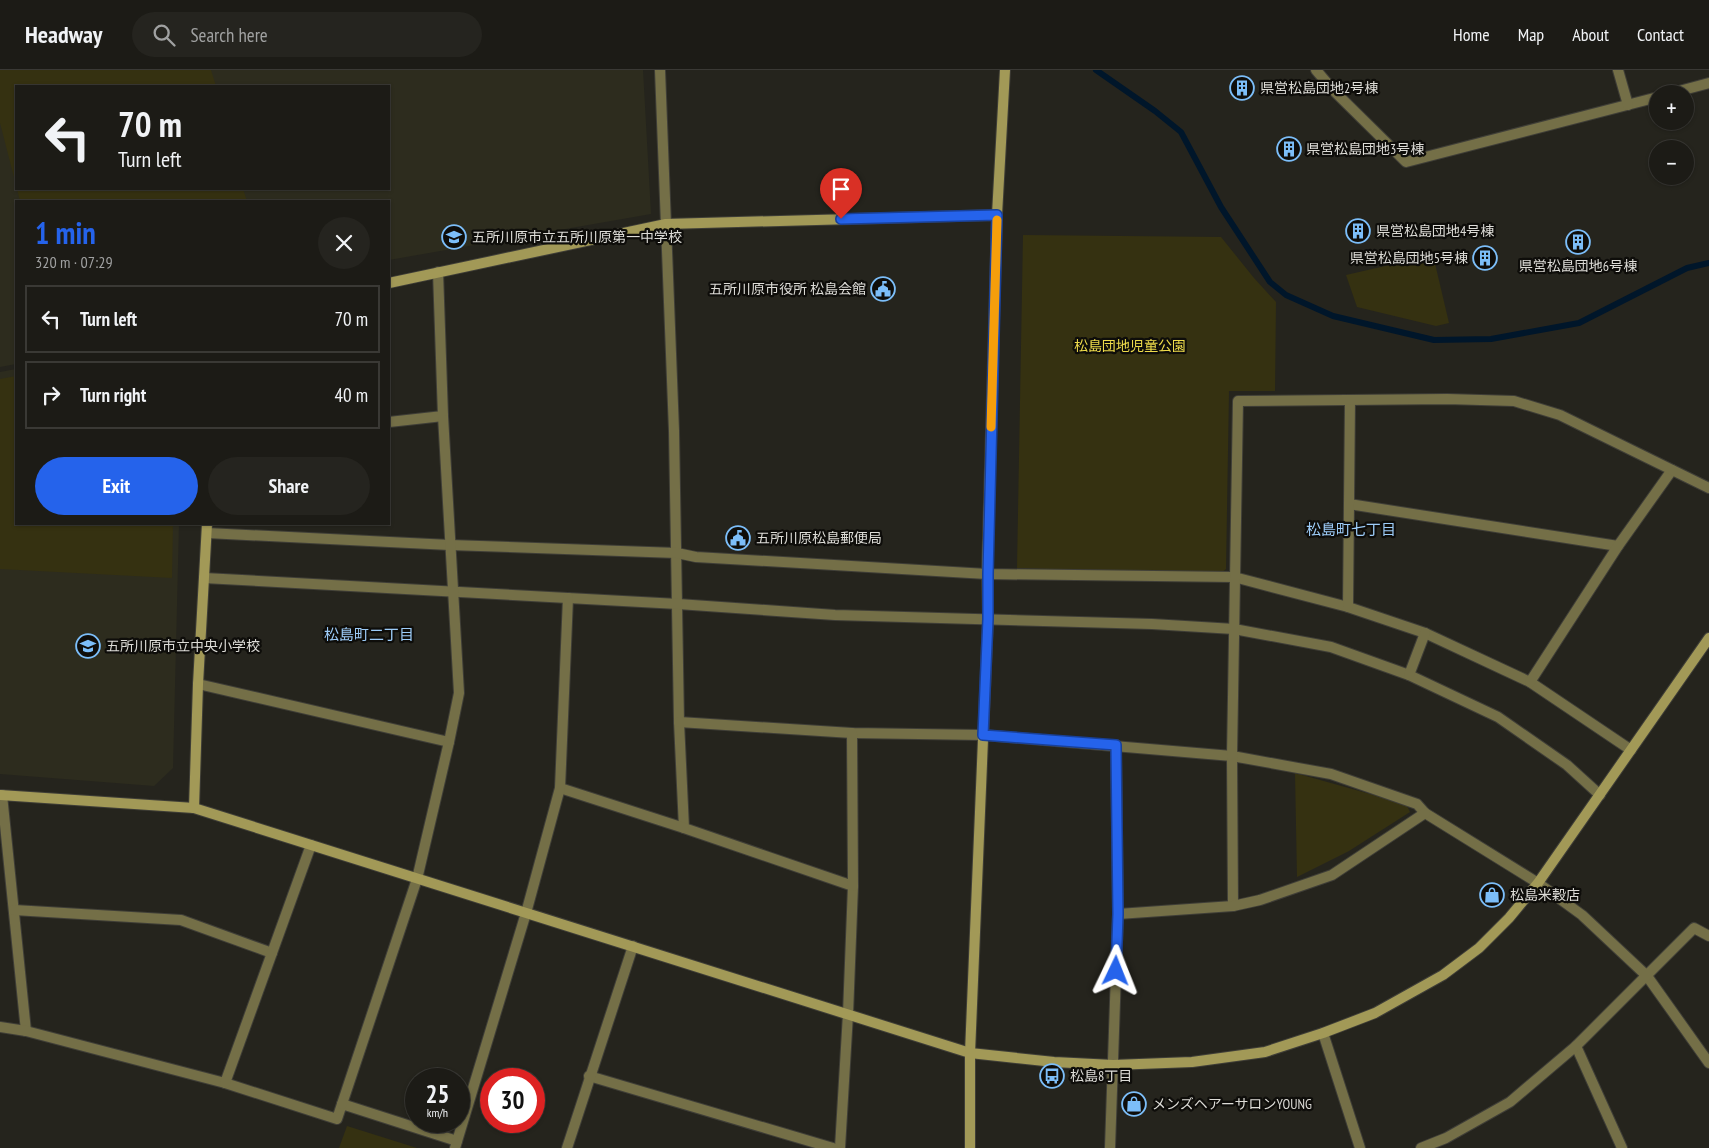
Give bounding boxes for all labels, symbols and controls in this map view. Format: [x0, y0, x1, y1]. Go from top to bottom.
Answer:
search box [132, 12, 482, 57]
text: Headway [25, 19, 102, 50]
icon: search [150, 21, 178, 49]
text: Search here [190, 23, 268, 47]
text: Home [1453, 23, 1490, 46]
text: Map [1518, 23, 1544, 46]
text: About [1572, 23, 1609, 46]
text: Contact [1637, 23, 1684, 46]
building icon: 県営松島団地2号棟 [1229, 75, 1255, 101]
place label: 県営松島団地2号棟 [1260, 79, 1378, 97]
map controls [1649, 85, 1694, 185]
button: + [1649, 85, 1694, 130]
text: 70 m [118, 101, 182, 147]
icon: left [35, 105, 100, 170]
building icon: 県営松島団地3号棟 [1276, 136, 1302, 162]
place label: 県営松島団地3号棟 [1306, 140, 1424, 158]
button: − [1649, 140, 1694, 185]
text: Turn left [118, 145, 182, 173]
pin [820, 168, 862, 219]
icon: arrive [827, 175, 855, 203]
text: 1 min [35, 213, 96, 252]
button: close [318, 217, 370, 269]
building icon: 県営松島団地4号棟 [1345, 218, 1371, 244]
place label: 県営松島団地4号棟 [1376, 222, 1494, 240]
school or university icon: 五所川原市立五所川原第一中学校 [441, 224, 467, 250]
place label: 五所川原市立五所川原第一中学校 [472, 228, 682, 246]
building icon: 県営松島団地6号棟 [1565, 229, 1591, 255]
building icon: 県営松島団地5号棟 [1472, 245, 1498, 271]
place label: 県営松島団地5号棟 [1350, 249, 1468, 267]
text: 320 m · 07:29 [35, 252, 113, 272]
place label: 県営松島団地6号棟 [1519, 257, 1637, 275]
public building icon: 五所川原市役所 松島会館 [870, 276, 896, 302]
place label: 五所川原市役所 松島会館 [709, 280, 866, 298]
icon: left [37, 305, 65, 333]
text: Turn left [80, 307, 137, 331]
text: 70 m [335, 307, 368, 331]
park label: 松島団地児童公園 [1074, 337, 1186, 355]
icon: right [37, 381, 65, 409]
text: Turn right [80, 383, 146, 407]
text: 40 m [335, 383, 368, 407]
button: Exit [35, 457, 198, 515]
button: Share [208, 457, 370, 515]
district label: 松島町七丁目 [1306, 520, 1396, 539]
public building icon: 五所川原松島郵便局 [725, 525, 751, 551]
place label: 五所川原松島郵便局 [756, 529, 882, 547]
district label: 松島町二丁目 [324, 625, 414, 644]
school or university icon: 五所川原市立中央小学校 [75, 633, 101, 659]
place label: 五所川原市立中央小学校 [106, 637, 260, 655]
shop icon: 松島米穀店 [1479, 882, 1505, 908]
place label: 松島米穀店 [1510, 886, 1580, 904]
position arrow [1089, 944, 1141, 996]
bus stop icon: 松島8丁目 [1039, 1063, 1065, 1089]
place label: 松島8丁目 [1070, 1067, 1132, 1085]
speed limit sign: 30 [480, 1068, 545, 1133]
text: 25 [426, 1078, 449, 1110]
shop icon: メンズヘアーサロンYOUNG [1121, 1091, 1147, 1117]
place label: メンズヘアーサロンYOUNG [1152, 1095, 1312, 1113]
text: km/h [427, 1105, 448, 1120]

